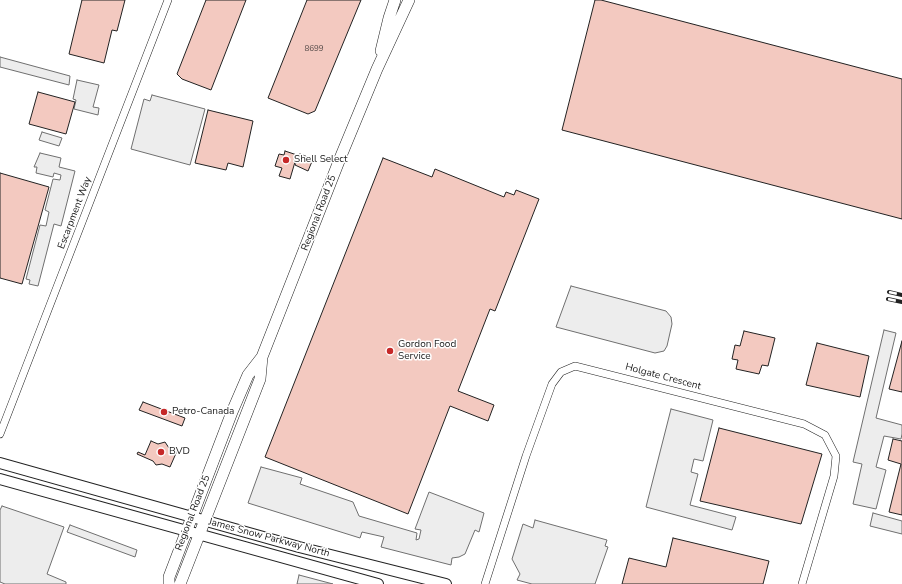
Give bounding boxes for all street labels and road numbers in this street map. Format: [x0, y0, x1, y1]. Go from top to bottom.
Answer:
street label: Regional Road 25 [299, 174, 339, 252]
street label: Escarpment Way [56, 175, 94, 251]
street label: Holgate Crescent [624, 361, 702, 393]
street label: Regional Road 25 [173, 474, 213, 552]
street label: James Snow Parkway North [207, 516, 331, 560]

